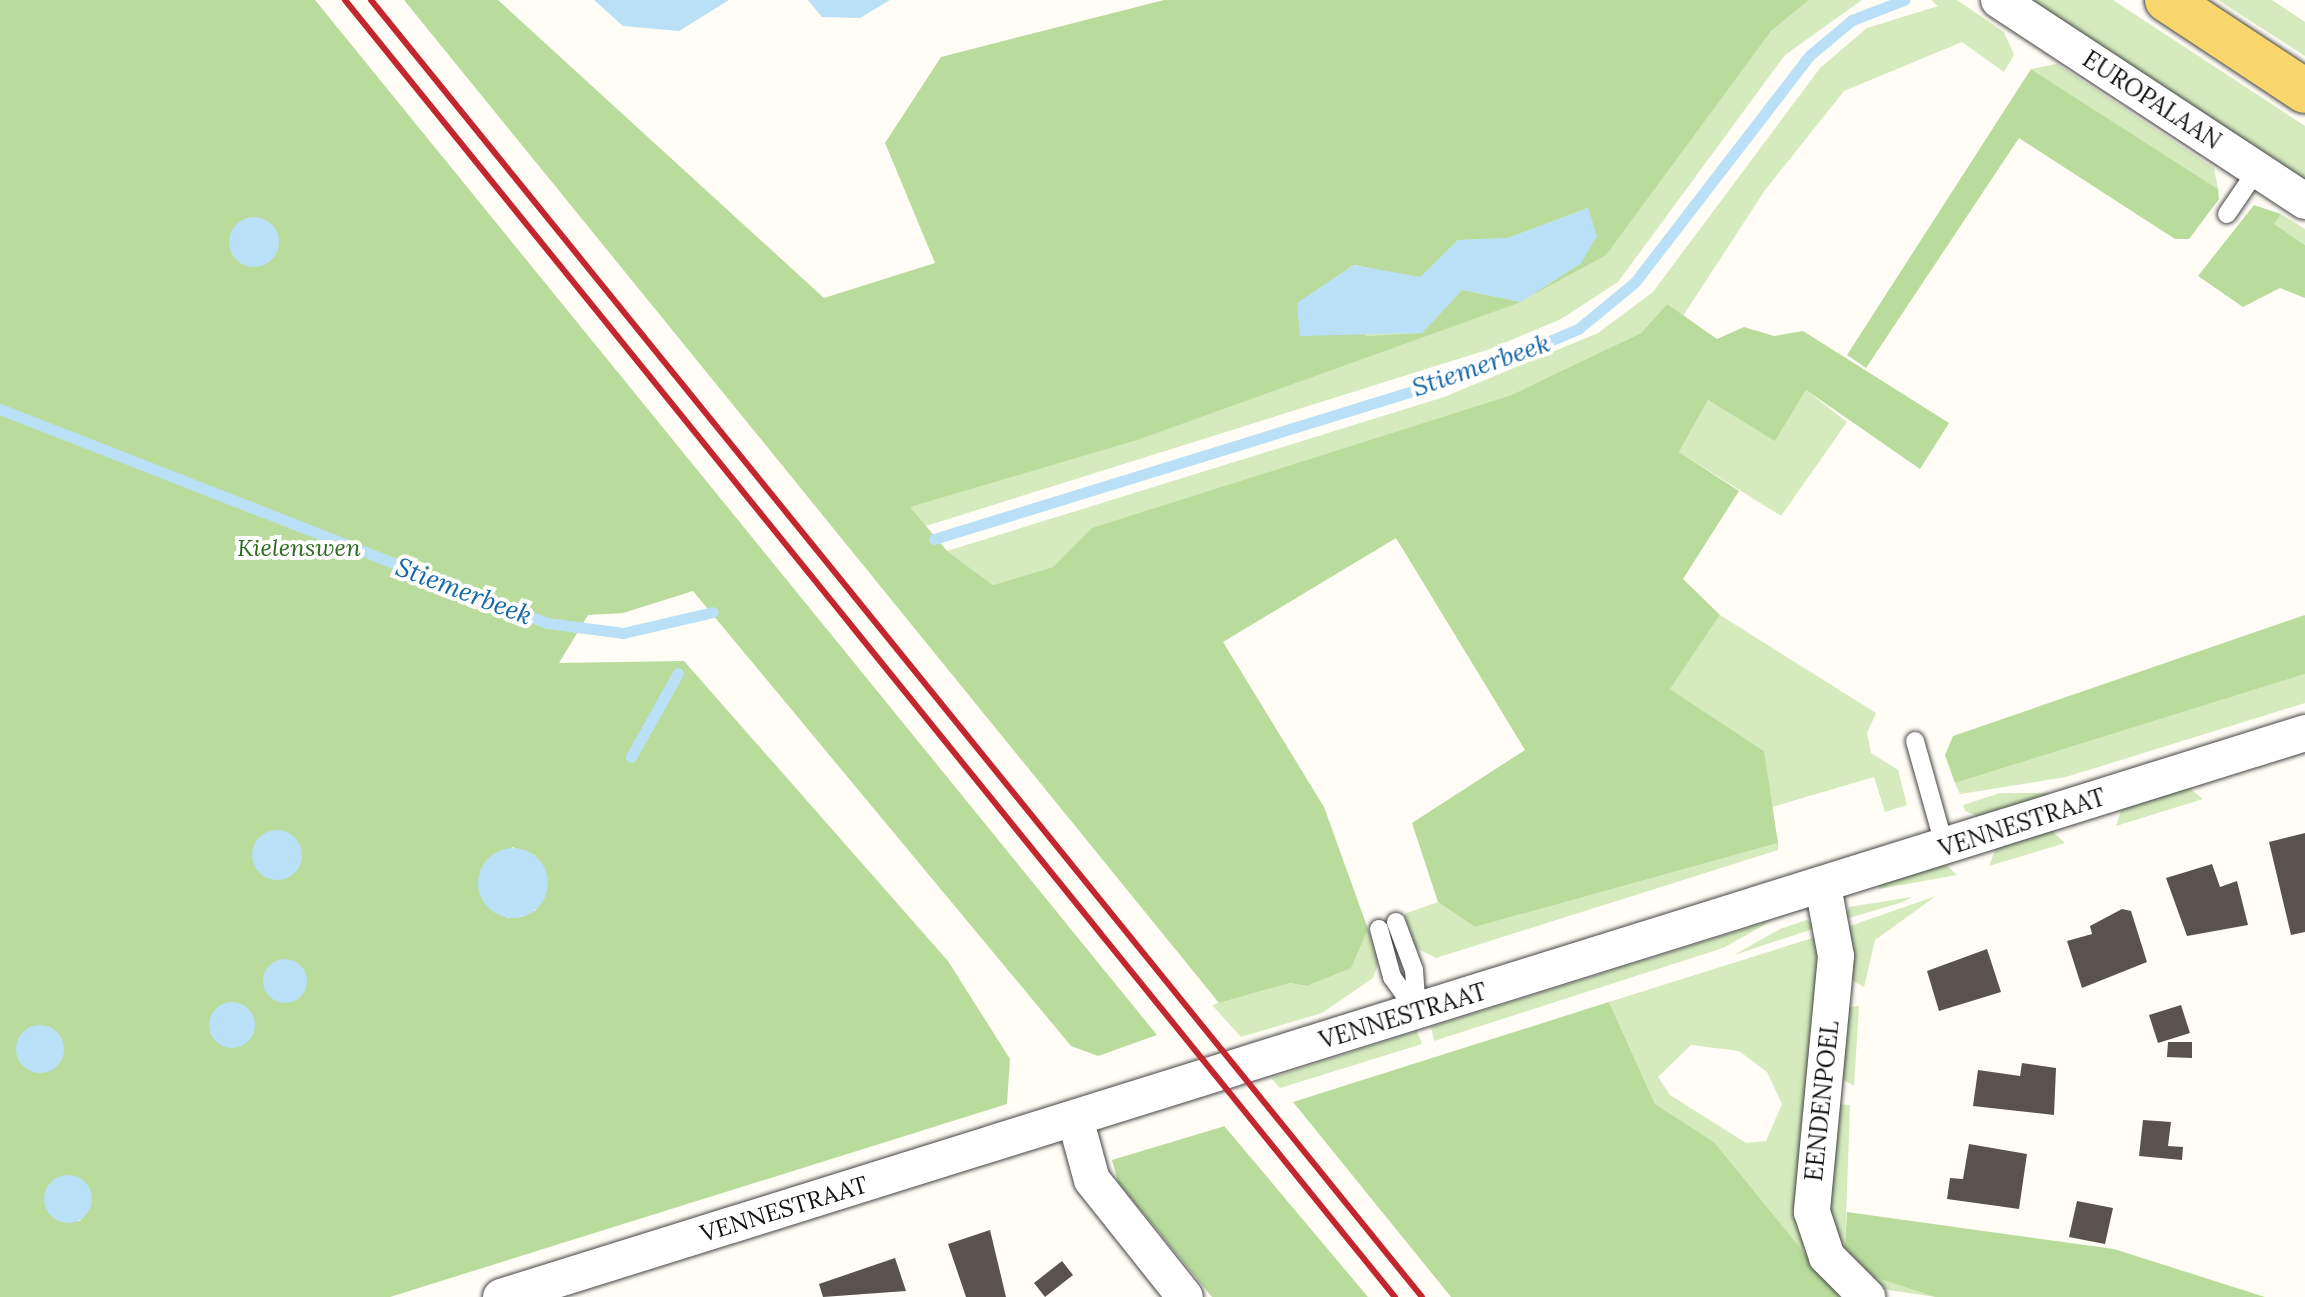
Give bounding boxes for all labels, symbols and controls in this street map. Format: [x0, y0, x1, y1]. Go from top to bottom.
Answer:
street label: EUROPALAAN [2077, 45, 2227, 155]
water label: Stiemerbeek [1408, 327, 1554, 403]
park label: Kielenswen [237, 534, 361, 562]
water label: Stiemerbeek [391, 551, 537, 631]
street label: VENNESTRAAT [1935, 783, 2109, 863]
street label: VENNESTRAAT [1316, 977, 1490, 1055]
street label: EENDENPOEL [1799, 1019, 1845, 1183]
street label: VENNESTRAAT [697, 1170, 871, 1248]

